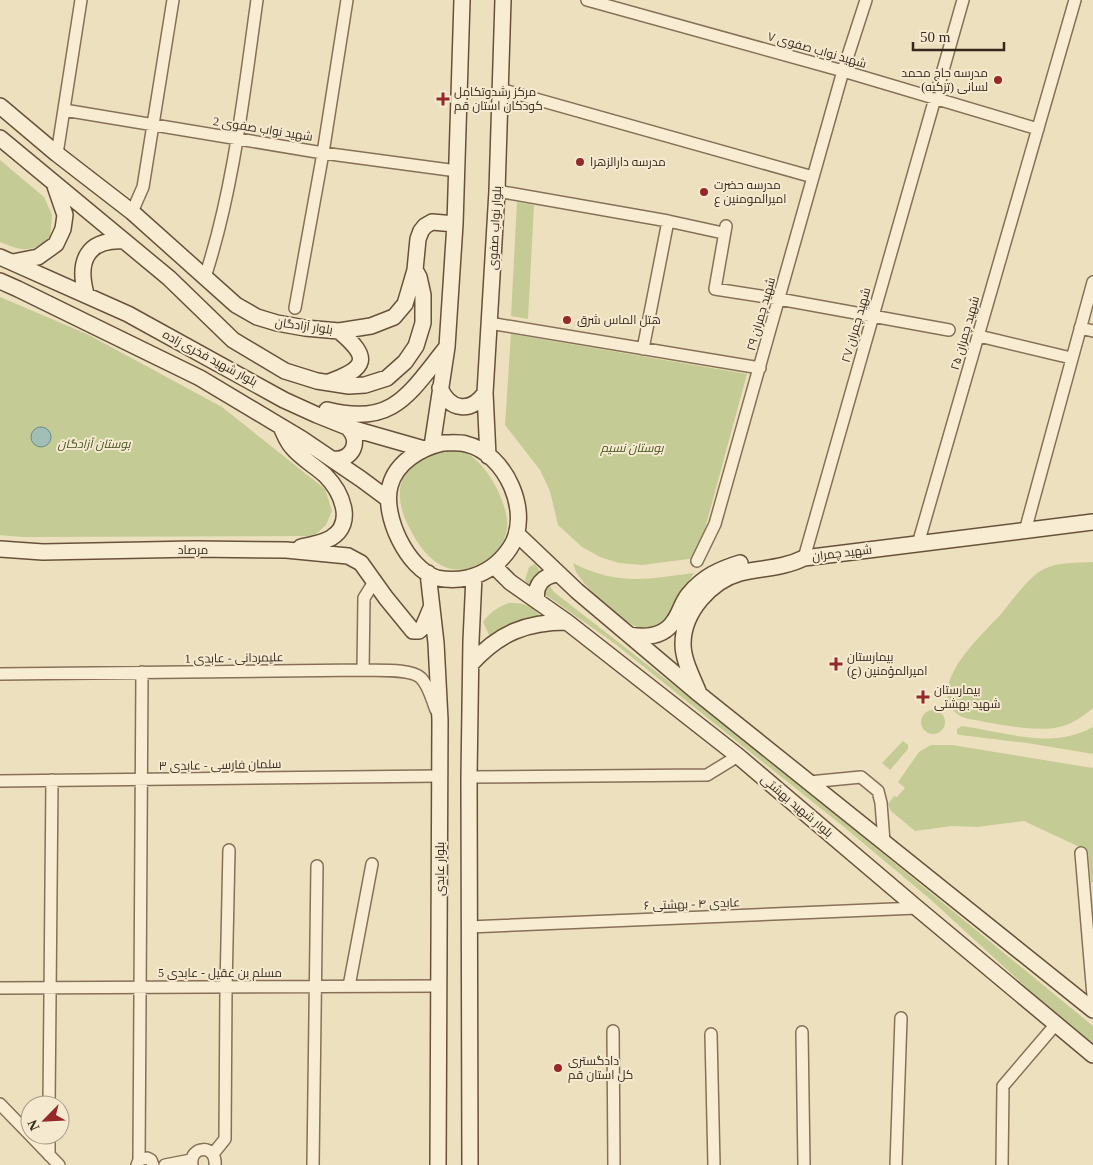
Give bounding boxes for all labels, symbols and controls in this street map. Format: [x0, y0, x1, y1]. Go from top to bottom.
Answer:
scale bar [913, 20, 1004, 52]
street label: شهید نواب صفوی ۷ [766, 29, 868, 71]
text: 50 m [920, 29, 951, 45]
place label: مدرسه حاج محمد لسانی (تزکیه) [901, 66, 988, 94]
marker: مدرسه حاج محمد لسانی (تزکیه) [992, 74, 1004, 86]
place label: مرکز رشدوتکامل کودکان استان قم [454, 85, 543, 114]
marker: مرکز رشدوتکامل کودکان استان قم [436, 92, 450, 106]
street label: شهید نواب صفوی 2 [212, 114, 314, 144]
place label: مدرسه دارالزهرا [590, 155, 666, 169]
marker: مدرسه دارالزهرا [574, 156, 586, 168]
place label: مدرسه حضرت امیرالمومنین ع [714, 178, 786, 207]
street label: بلوار نواب صفوی [486, 186, 504, 270]
marker: مدرسه حضرت امیرالمومنین ع [698, 186, 710, 198]
street label: شهید چمران ۲۹ [744, 276, 780, 353]
street label: شهید چمران ۲۷ [839, 286, 875, 365]
street label: شهید چمران ۲۵ [948, 294, 984, 372]
place label: هتل الماس شرق [577, 313, 661, 327]
marker: هتل الماس شرق [561, 314, 573, 326]
street label: بلوار آزادگان [274, 315, 334, 337]
street label: بلوار شهید فخری زاده [160, 327, 260, 389]
park label: بوستان آزادگان [57, 437, 131, 451]
park label: بوستان نسیم [599, 441, 664, 456]
street label: شهید چمران [811, 542, 873, 566]
street label: مرصاد [178, 543, 208, 557]
street label: علیمردانی - عابدی 1 [184, 650, 284, 666]
place label: بیمارستان امیرالمؤمنین (ع) [847, 650, 927, 679]
marker: بیمارستان امیرالمؤمنین (ع) [829, 657, 843, 671]
place label: بیمارستان شهید بهشتی [934, 683, 1000, 711]
marker: بیمارستان شهید بهشتی [916, 690, 930, 704]
street label: سلمان فارسی - عابدی ۳ [158, 757, 282, 773]
street label: بلوار شهید بهشتی [758, 772, 836, 840]
street label: بلوار عابدی [433, 842, 447, 896]
street label: عابدی ۴ - بهشتی ۶ [644, 895, 740, 913]
street label: مسلم بن عقیل - عابدی 5 [158, 966, 282, 981]
place label: دادگستری کل استان قم [568, 1054, 633, 1083]
marker: دادگستری کل استان قم [552, 1062, 564, 1074]
north arrow [20, 1095, 70, 1145]
text: N [25, 1117, 42, 1133]

